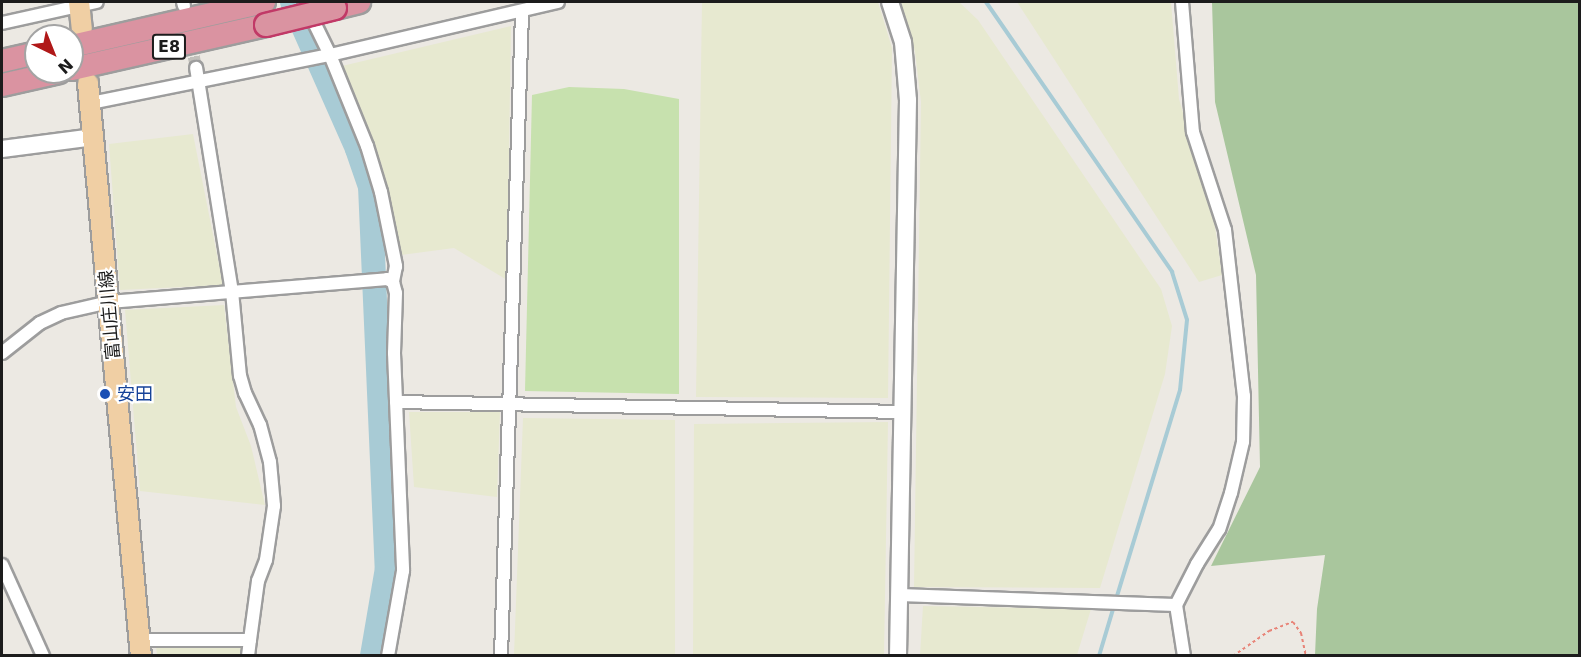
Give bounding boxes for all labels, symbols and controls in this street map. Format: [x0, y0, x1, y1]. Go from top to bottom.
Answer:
north arrow [24, 24, 84, 84]
road number: E8 [151, 34, 187, 60]
text: N [54, 55, 77, 78]
street label: 富山庄川線 [95, 269, 125, 361]
place label: 安田 [117, 383, 153, 405]
marker: 安田 [98, 387, 112, 401]

